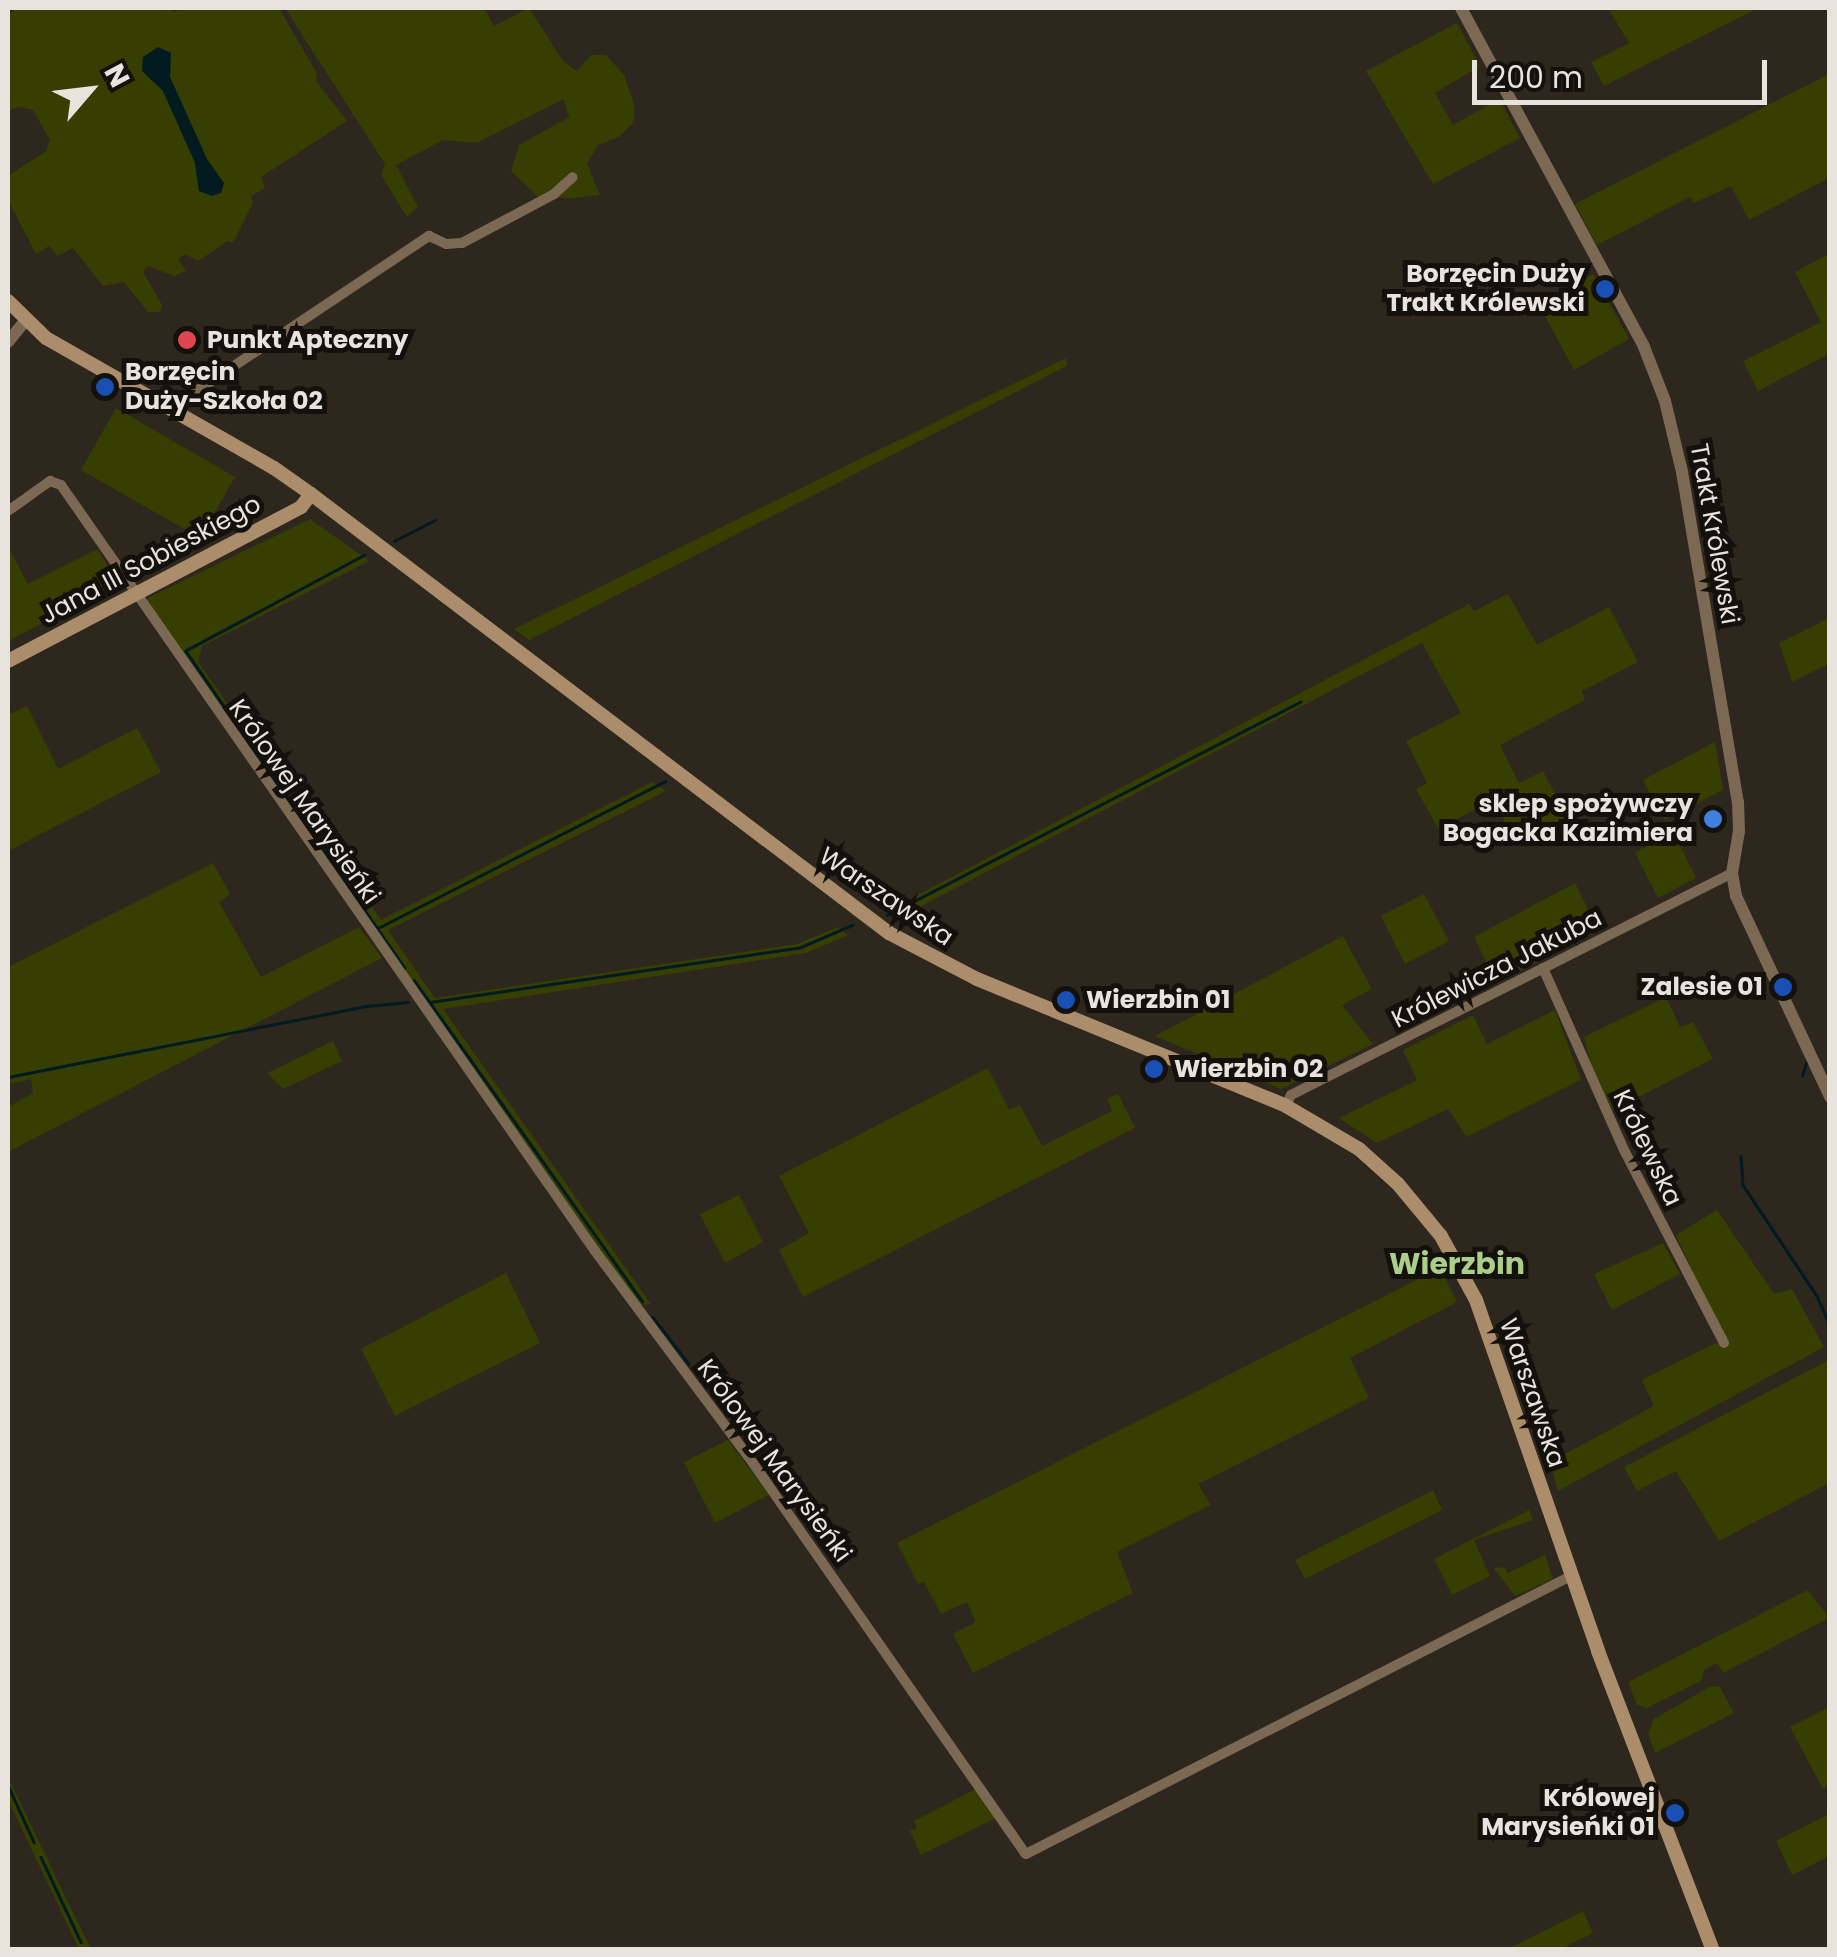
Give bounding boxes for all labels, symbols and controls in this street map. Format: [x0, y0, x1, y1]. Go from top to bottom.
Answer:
north arrow [40, 40, 140, 140]
scale bar [1477, 40, 1772, 102]
text: 200 m [1489, 56, 1583, 99]
text: N [95, 57, 139, 94]
place label: Borzęcin Duży Trakt Królewski [1386, 260, 1585, 319]
marker: Borzęcin Duży Trakt Królewski [1594, 278, 1616, 300]
place label: Punkt Apteczny [207, 325, 408, 355]
marker: Punkt Apteczny [176, 329, 198, 351]
place label: Borzęcin Duży-Szkoła 02 [125, 358, 323, 417]
marker: Borzęcin Duży-Szkoła 02 [94, 376, 116, 398]
street label: Trakt Królewski [1683, 441, 1745, 627]
street label: Jana III Sobieskiego [36, 489, 266, 631]
street label: Królowej Marysieńki [222, 694, 386, 910]
place label: sklep spożywczy Bogacka Kazimiera [1443, 790, 1693, 849]
marker: sklep spożywczy Bogacka Kazimiera [1702, 808, 1724, 830]
street label: Warszawska [813, 841, 959, 953]
street label: Królewicza Jakuba [1387, 903, 1607, 1035]
place label: Zalesie 01 [1641, 972, 1763, 1002]
marker: Zalesie 01 [1772, 976, 1794, 998]
place label: Wierzbin 01 [1086, 985, 1230, 1015]
marker: Wierzbin 01 [1055, 989, 1077, 1011]
place label: Wierzbin 02 [1174, 1054, 1323, 1084]
marker: Wierzbin 02 [1143, 1058, 1165, 1080]
street label: Królewska [1606, 1085, 1688, 1211]
district label: Wierzbin [1389, 1246, 1525, 1282]
street label: Warszawska [1493, 1315, 1571, 1471]
street label: Królowej Marysieńki [690, 1354, 858, 1568]
place label: Królowej Marysieńki 01 [1481, 1784, 1655, 1843]
marker: Królowej Marysieńki 01 [1664, 1802, 1686, 1824]

